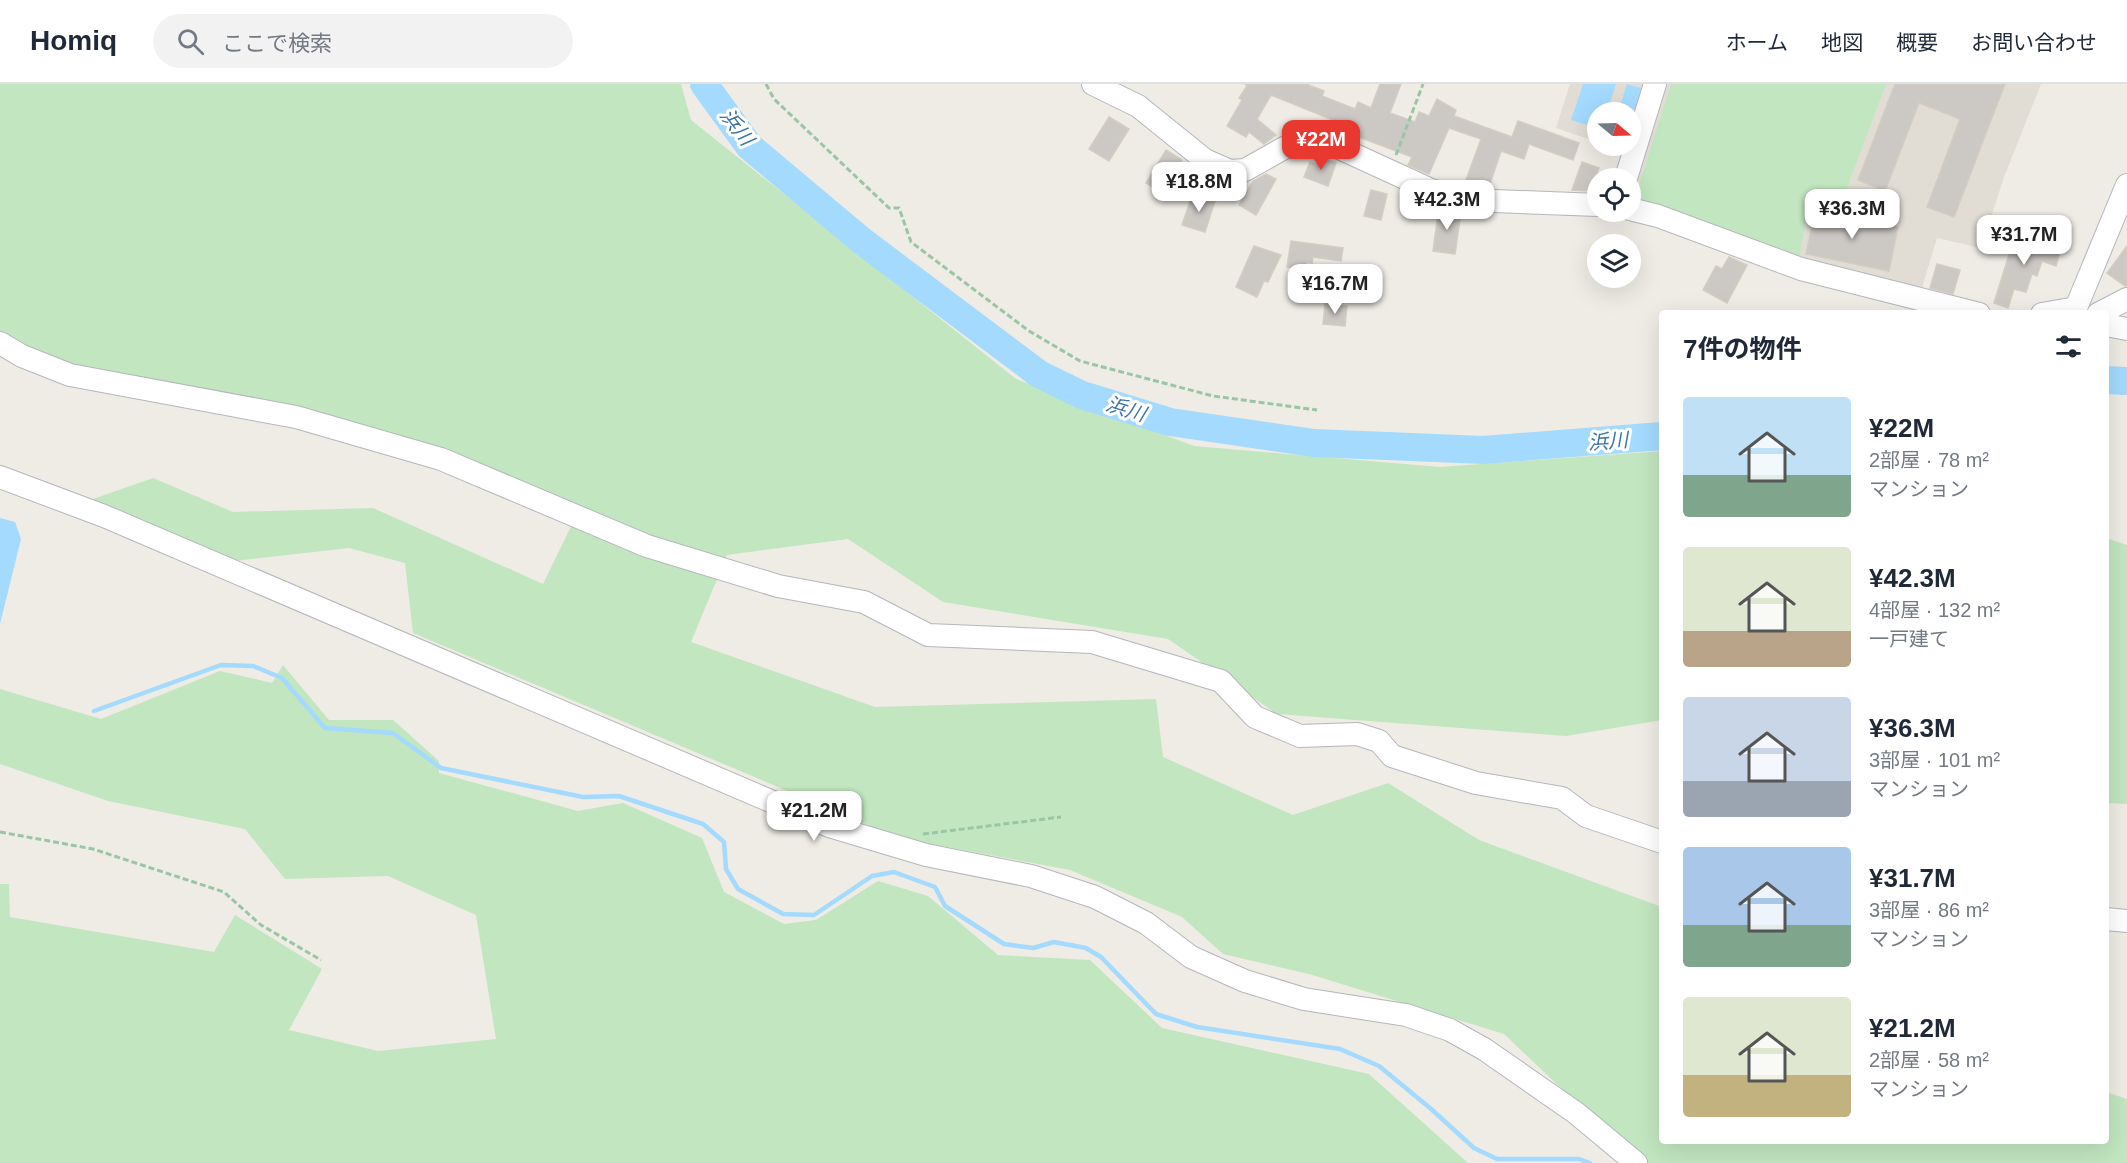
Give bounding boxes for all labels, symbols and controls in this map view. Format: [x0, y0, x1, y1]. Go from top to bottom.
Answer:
search box [153, 14, 573, 68]
text: Homiq [30, 25, 117, 56]
icon: search [174, 25, 207, 58]
text: ここで検索 [222, 31, 332, 56]
text: ホーム [1726, 31, 1788, 54]
text: 地図 [1821, 31, 1863, 54]
text: 概要 [1896, 31, 1938, 54]
text: お問い合わせ [1971, 31, 2097, 54]
north arrow [1587, 102, 1641, 156]
map controls [1587, 102, 1641, 288]
water label: 浜川 [716, 104, 759, 151]
pin: ¥22M [1285, 120, 1357, 171]
text: ¥22M [1296, 128, 1346, 150]
pin: ¥18.8M [1150, 162, 1248, 213]
button: locate [1587, 168, 1641, 222]
text: ¥18.8M [1166, 170, 1232, 192]
pin: ¥42.3M [1398, 180, 1496, 231]
text: ¥42.3M [1414, 188, 1480, 210]
pin: ¥36.3M [1803, 189, 1901, 240]
text: ¥36.3M [1819, 197, 1885, 219]
pin: ¥31.7M [1975, 215, 2073, 266]
text: ¥31.7M [1991, 223, 2057, 245]
button: layers [1587, 234, 1641, 288]
pin: ¥16.7M [1286, 264, 1384, 315]
text: ¥16.7M [1302, 272, 1368, 294]
icon: filters [2052, 330, 2085, 363]
text: 7件の物件 [1683, 334, 1801, 364]
water label: 浜川 [1104, 393, 1150, 426]
text: ¥22M [1869, 413, 1934, 443]
icon: home [1731, 421, 1803, 493]
water label: 浜川 [1587, 428, 1631, 453]
text: 2部屋 · 78 m² [1869, 449, 1989, 471]
text: マンション [1869, 478, 1969, 500]
text: ¥42.3M [1869, 563, 1956, 593]
icon: home [1731, 571, 1803, 643]
text: 4部屋 · 132 m² [1869, 599, 2000, 621]
text: 一戸建て [1869, 628, 1949, 650]
text: ¥36.3M [1869, 713, 1956, 743]
icon: home [1731, 721, 1803, 793]
text: 3部屋 · 101 m² [1869, 749, 2000, 771]
text: マンション [1869, 778, 1969, 800]
pin: ¥21.2M [765, 791, 863, 842]
text: ¥21.2M [781, 799, 847, 821]
text: ¥31.7M [1869, 863, 1956, 893]
icon: home [1731, 871, 1803, 943]
text: 3部屋 · 86 m² [1869, 899, 1989, 921]
text: マンション [1869, 928, 1969, 950]
text: ¥21.2M [1869, 1013, 1956, 1043]
icon: home [1731, 1021, 1803, 1093]
text: 2部屋 · 58 m² [1869, 1049, 1989, 1071]
text: マンション [1869, 1078, 1969, 1100]

